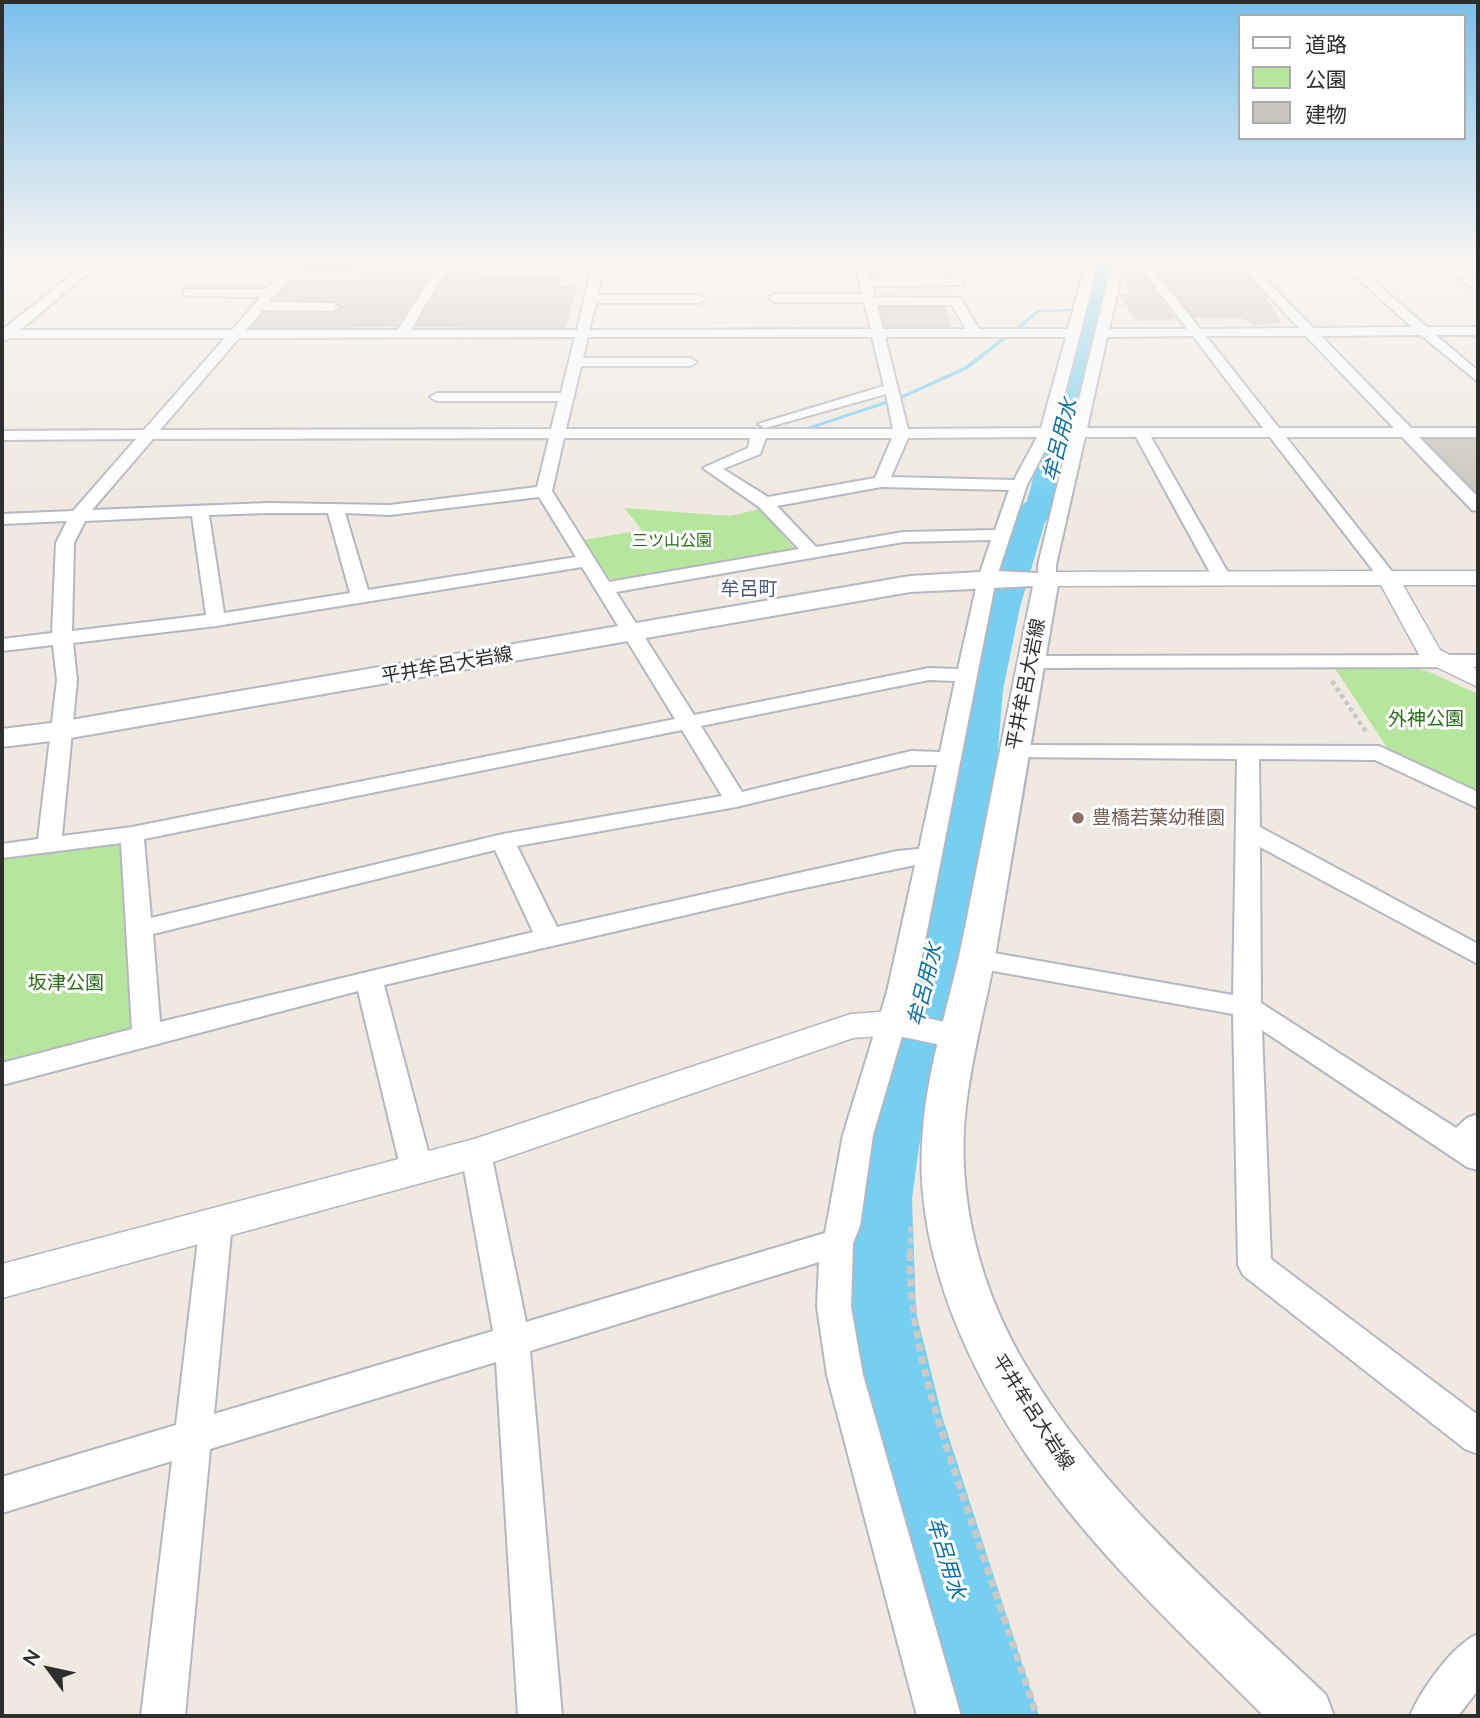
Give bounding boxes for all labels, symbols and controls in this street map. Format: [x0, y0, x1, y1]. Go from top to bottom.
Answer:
legend [1238, 14, 1466, 140]
text: 道路 [1305, 31, 1347, 56]
text: 公園 [1305, 66, 1347, 91]
text: 建物 [1305, 101, 1347, 126]
water label: 牟呂用水 [1038, 396, 1082, 484]
park label: 三ツ山公園 [632, 531, 712, 551]
district label: 牟呂町 [721, 578, 777, 600]
street label: 平井牟呂大岩線 [1002, 617, 1050, 751]
street label: 平井牟呂大岩線 [380, 642, 514, 688]
park label: 外神公園 [1388, 708, 1464, 730]
place label: 豊橋若葉幼稚園 [1092, 807, 1225, 829]
marker: 豊橋若葉幼稚園 [1070, 810, 1086, 826]
water label: 牟呂用水 [903, 941, 947, 1029]
park label: 坂津公園 [28, 972, 104, 994]
street label: 平井牟呂大岩線 [987, 1350, 1079, 1474]
water label: 牟呂用水 [922, 1514, 970, 1602]
north arrow [14, 1634, 84, 1704]
text: N [17, 1645, 45, 1670]

